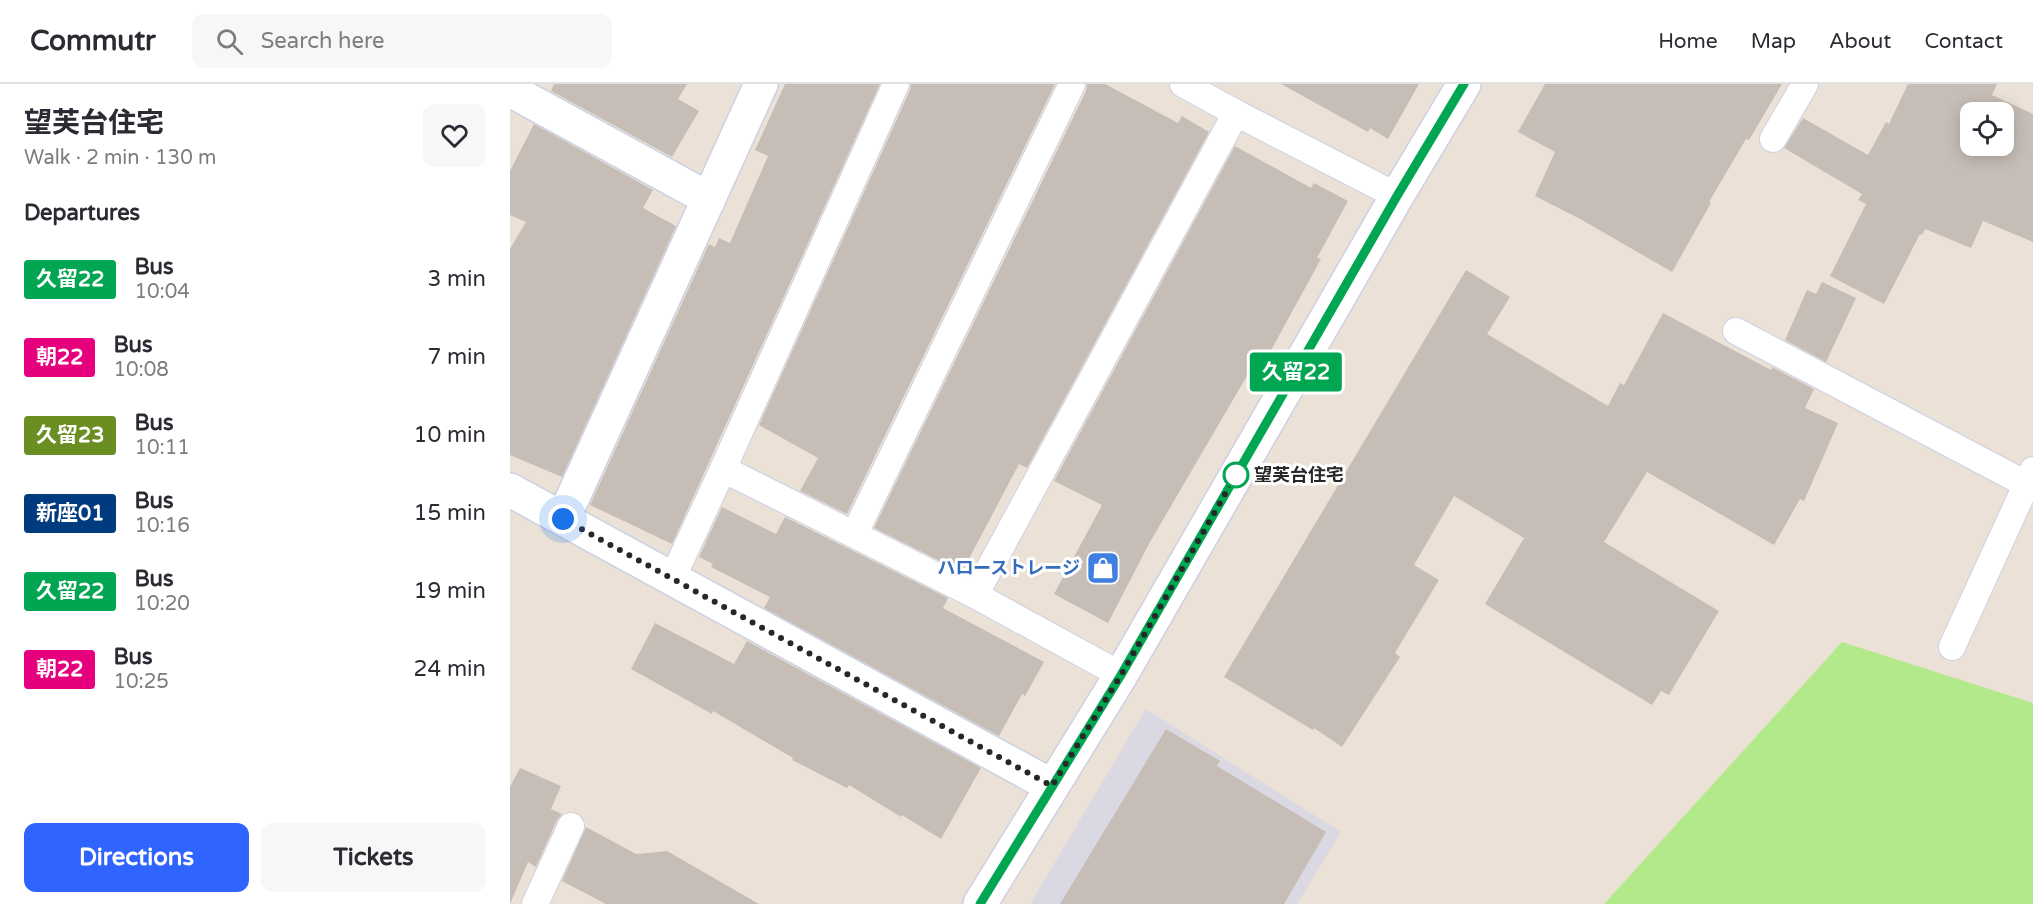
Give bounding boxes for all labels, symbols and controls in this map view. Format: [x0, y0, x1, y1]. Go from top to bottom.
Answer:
search box [192, 14, 612, 68]
text: Commutr [30, 24, 156, 58]
icon: search [213, 25, 246, 58]
text: Search here [261, 28, 385, 54]
text: Home [1658, 29, 1718, 54]
text: Map [1751, 29, 1796, 54]
text: About [1829, 29, 1891, 54]
text: Contact [1924, 29, 2003, 54]
map controls [1960, 102, 2014, 156]
button: locate [1960, 102, 2014, 156]
button: heart [423, 104, 486, 167]
text: 望芙台住宅 [24, 106, 164, 140]
text: Walk · 2 min · 130 m [24, 146, 216, 170]
text: Departures [24, 200, 140, 226]
text: Bus [134, 254, 173, 280]
text: 3 min [427, 266, 486, 292]
text: 久留22 [36, 267, 104, 292]
text: 10:04 [134, 280, 190, 304]
text: Bus [113, 332, 152, 358]
text: 7 min [427, 344, 486, 370]
text: 朝22 [36, 345, 83, 370]
line badge: 久留22 [1254, 352, 1338, 392]
text: 10:08 [113, 358, 169, 382]
text: 久留22 [1262, 360, 1330, 385]
text: Bus [134, 410, 173, 436]
text: 10 min [414, 422, 486, 448]
text: 久留23 [36, 423, 104, 448]
text: 10:11 [134, 436, 190, 460]
marker: 望芙台住宅 [1223, 462, 1249, 488]
place label: 望芙台住宅 [1254, 464, 1344, 486]
text: Bus [134, 488, 173, 514]
text: 15 min [414, 500, 486, 526]
text: 新座01 [36, 501, 104, 526]
your location [548, 504, 578, 534]
text: 10:16 [134, 514, 190, 538]
shop icon: ハローストレージ [1085, 550, 1121, 586]
place label: ハローストレージ [937, 557, 1080, 579]
text: Bus [134, 566, 173, 592]
text: 19 min [414, 578, 486, 604]
text: 久留22 [36, 579, 104, 604]
text: 10:20 [134, 592, 190, 616]
text: Bus [113, 644, 152, 670]
text: 24 min [414, 656, 486, 682]
text: 朝22 [36, 657, 83, 682]
text: 10:25 [113, 670, 169, 694]
button: Directions [24, 823, 249, 892]
button: Tickets [261, 823, 486, 892]

